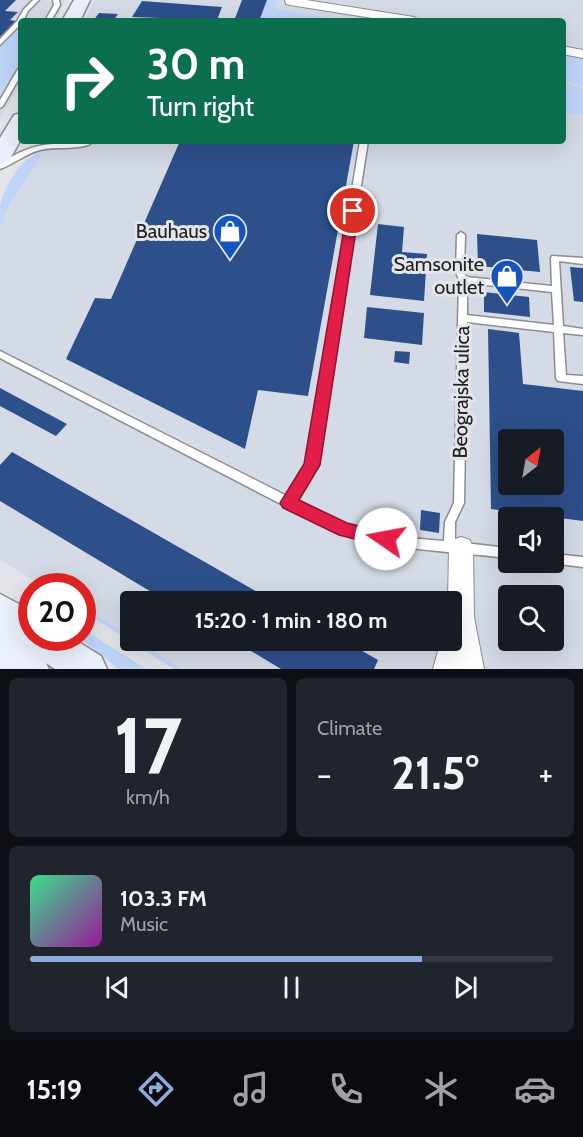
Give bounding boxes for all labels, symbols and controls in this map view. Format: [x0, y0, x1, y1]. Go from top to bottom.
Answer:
text: 30 m [147, 38, 245, 90]
icon: right [48, 42, 126, 120]
text: Turn right [147, 90, 254, 123]
pin [327, 185, 378, 236]
icon: arrive [336, 194, 369, 227]
shop icon: Bauhaus [212, 213, 248, 260]
place label: Bauhaus [136, 219, 207, 243]
place label: Samsonite outlet [394, 252, 484, 299]
shop icon: Samsonite outlet [489, 258, 525, 305]
street label: Beograjska ulica [448, 325, 474, 458]
north arrow [498, 429, 564, 495]
map controls [498, 429, 564, 651]
position arrow [354, 507, 418, 571]
button: sound [498, 507, 564, 573]
speed limit sign: 20 [18, 573, 96, 651]
button: search [498, 585, 564, 651]
text: 15:20 · 1 min · 180 m [195, 607, 387, 634]
text: 17 [114, 698, 182, 793]
text: Climate [317, 716, 382, 740]
text: 21.5° [391, 746, 479, 800]
text: − [317, 754, 332, 794]
text: + [538, 754, 553, 794]
text: km/h [126, 785, 170, 809]
text: 103.3 FM [120, 885, 207, 912]
text: Music [120, 912, 168, 936]
icon: previous [101, 971, 134, 1004]
icon: pause [275, 971, 308, 1004]
icon: next [449, 971, 482, 1004]
icon: directions [135, 1068, 177, 1110]
icon: music [230, 1068, 272, 1110]
icon: phone [325, 1068, 367, 1110]
icon: climate [420, 1068, 462, 1110]
icon: car [514, 1068, 556, 1110]
text: 15:19 [26, 1073, 82, 1106]

